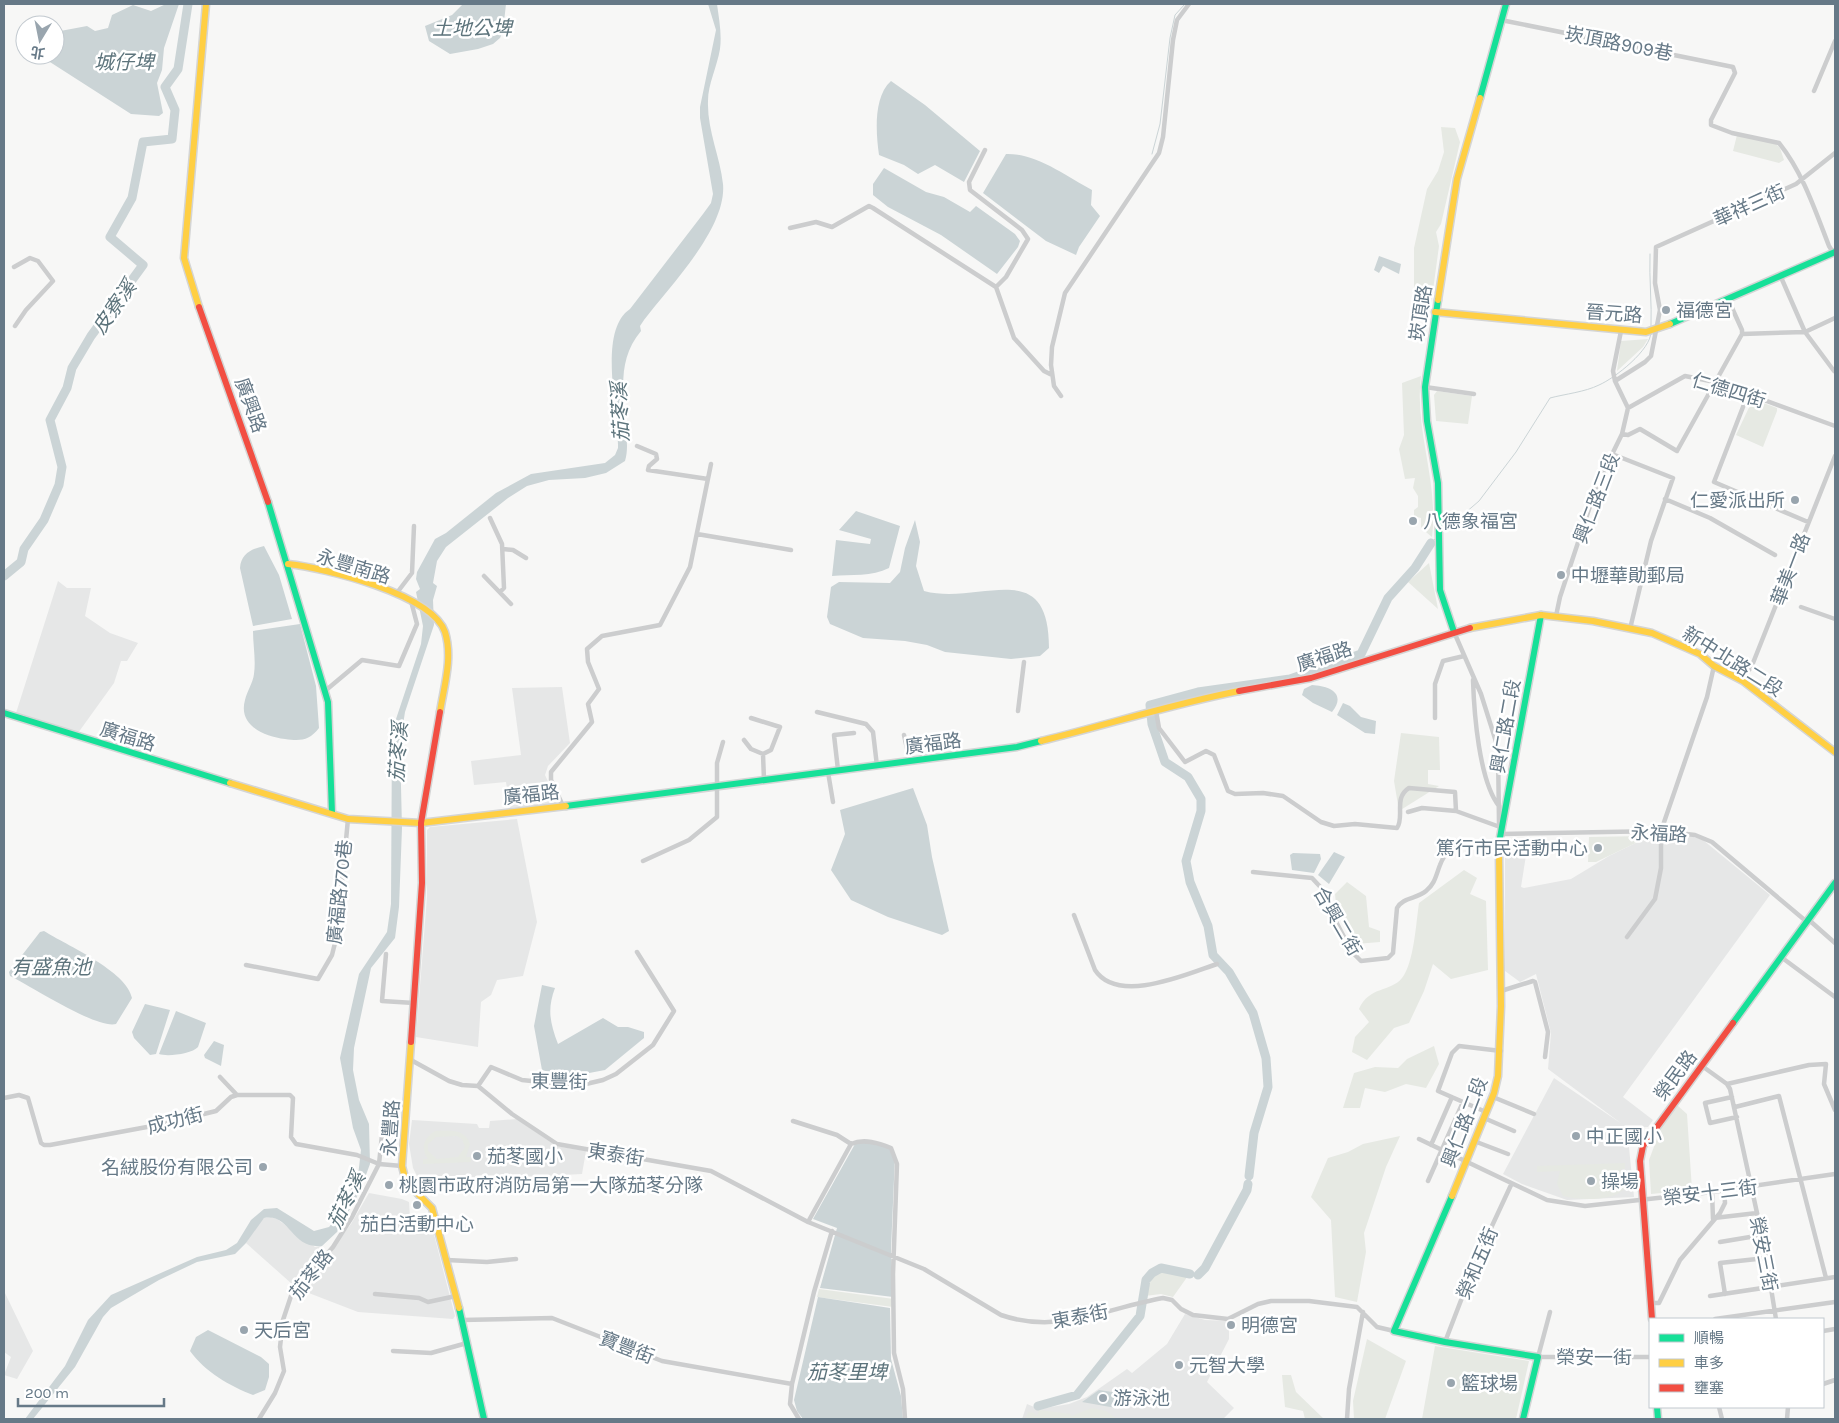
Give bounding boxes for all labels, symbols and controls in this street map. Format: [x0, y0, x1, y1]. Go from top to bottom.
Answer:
north arrow [15, 15, 65, 65]
water label: 土地公埤 [432, 17, 514, 40]
street label: 崁頂路909巷 [1563, 23, 1675, 65]
text: 北 [29, 43, 46, 62]
water label: 城仔埤 [94, 51, 156, 74]
street label: 華祥三街 [1710, 180, 1789, 231]
water label: 皮寮溪 [88, 274, 143, 338]
street label: 崁頂路 [1406, 283, 1436, 343]
place label: 福德宮 [1676, 300, 1733, 322]
street label: 晉元路 [1585, 301, 1643, 327]
marker: 福德宮 [1660, 304, 1672, 316]
street label: 仁德四街 [1689, 369, 1768, 413]
street label: 廣興路 [230, 375, 270, 436]
water label: 茄苳溪 [607, 378, 634, 443]
street label: 興仁路三段 [1570, 450, 1624, 547]
place label: 仁愛派出所 [1690, 490, 1785, 512]
marker: 仁愛派出所 [1789, 494, 1801, 506]
place label: 八德象福宮 [1423, 511, 1518, 533]
marker: 八德象福宮 [1407, 515, 1419, 527]
street label: 華美一路 [1767, 530, 1815, 609]
street label: 永豐南路 [314, 545, 393, 589]
place label: 中壢華勛郵局 [1571, 565, 1685, 587]
marker: 中壢華勛郵局 [1555, 569, 1567, 581]
street label: 新中北路二段 [1678, 622, 1787, 701]
street label: 廣福路 [1294, 638, 1355, 676]
street label: 興仁路二段 [1487, 677, 1525, 775]
street label: 廣福路 [97, 718, 158, 756]
water label: 茄苳溪 [385, 718, 412, 783]
street label: 廣福路 [903, 730, 963, 758]
street label: 廣福路 [502, 781, 561, 809]
street label: 永福路 [1630, 822, 1688, 846]
place label: 篤行市民活動中心 [1436, 838, 1588, 860]
street label: 廣福路770巷 [324, 839, 356, 946]
marker: 篤行市民活動中心 [1592, 842, 1604, 854]
street label: 合興二街 [1309, 883, 1366, 960]
water label: 有盛魚池 [11, 956, 93, 979]
street label: 榮民路 [1650, 1046, 1702, 1105]
street label: 東豐街 [530, 1071, 588, 1093]
street label: 興仁路二段 [1438, 1074, 1492, 1171]
street label: 永豐路 [378, 1099, 404, 1157]
street label: 成功街 [145, 1103, 206, 1139]
place label: 中正國小 [1586, 1126, 1662, 1148]
marker: 中正國小 [1570, 1130, 1582, 1142]
street label: 東泰街 [586, 1140, 646, 1170]
place label: 茄苳國小 [487, 1146, 563, 1168]
marker: 茄苳國小 [471, 1150, 483, 1162]
place label: 名絨股份有限公司 [101, 1157, 253, 1179]
marker: 名絨股份有限公司 [257, 1161, 269, 1173]
water label: 茄苳溪 [323, 1166, 371, 1232]
place label: 操場 [1601, 1171, 1639, 1193]
place label: 桃園市政府消防局第一大隊茄苳分隊 [399, 1175, 703, 1197]
marker: 操場 [1585, 1175, 1597, 1187]
street label: 榮安十三街 [1662, 1176, 1759, 1210]
marker: 桃園市政府消防局第一大隊茄苳分隊 [383, 1179, 395, 1191]
marker: 茄白活動中心 [411, 1199, 423, 1211]
place label: 茄白活動中心 [360, 1214, 474, 1236]
street label: 榮安三街 [1745, 1215, 1781, 1294]
street label: 榮和五街 [1453, 1224, 1503, 1303]
street label: 茄苳路 [286, 1245, 338, 1304]
street label: 東泰街 [1050, 1301, 1110, 1333]
place label: 明德宮 [1241, 1315, 1298, 1337]
legend [1649, 1318, 1824, 1408]
marker: 明德宮 [1225, 1319, 1237, 1331]
place label: 天后宮 [254, 1320, 311, 1342]
marker: 天后宮 [238, 1324, 250, 1336]
street label: 寶豐街 [596, 1327, 657, 1368]
text: 順暢 [1694, 1329, 1724, 1347]
street label: 榮安一街 [1556, 1347, 1632, 1369]
text: 車多 [1694, 1354, 1724, 1372]
place label: 元智大學 [1189, 1355, 1265, 1377]
marker: 元智大學 [1173, 1359, 1185, 1371]
water label: 茄苳里埤 [807, 1361, 889, 1384]
place label: 籃球場 [1461, 1373, 1518, 1395]
scale bar [18, 1376, 164, 1408]
marker: 籃球場 [1445, 1377, 1457, 1389]
text: 壅塞 [1694, 1379, 1724, 1397]
text: 200 m [25, 1384, 69, 1402]
place label: 游泳池 [1113, 1388, 1170, 1410]
marker: 游泳池 [1097, 1392, 1109, 1404]

